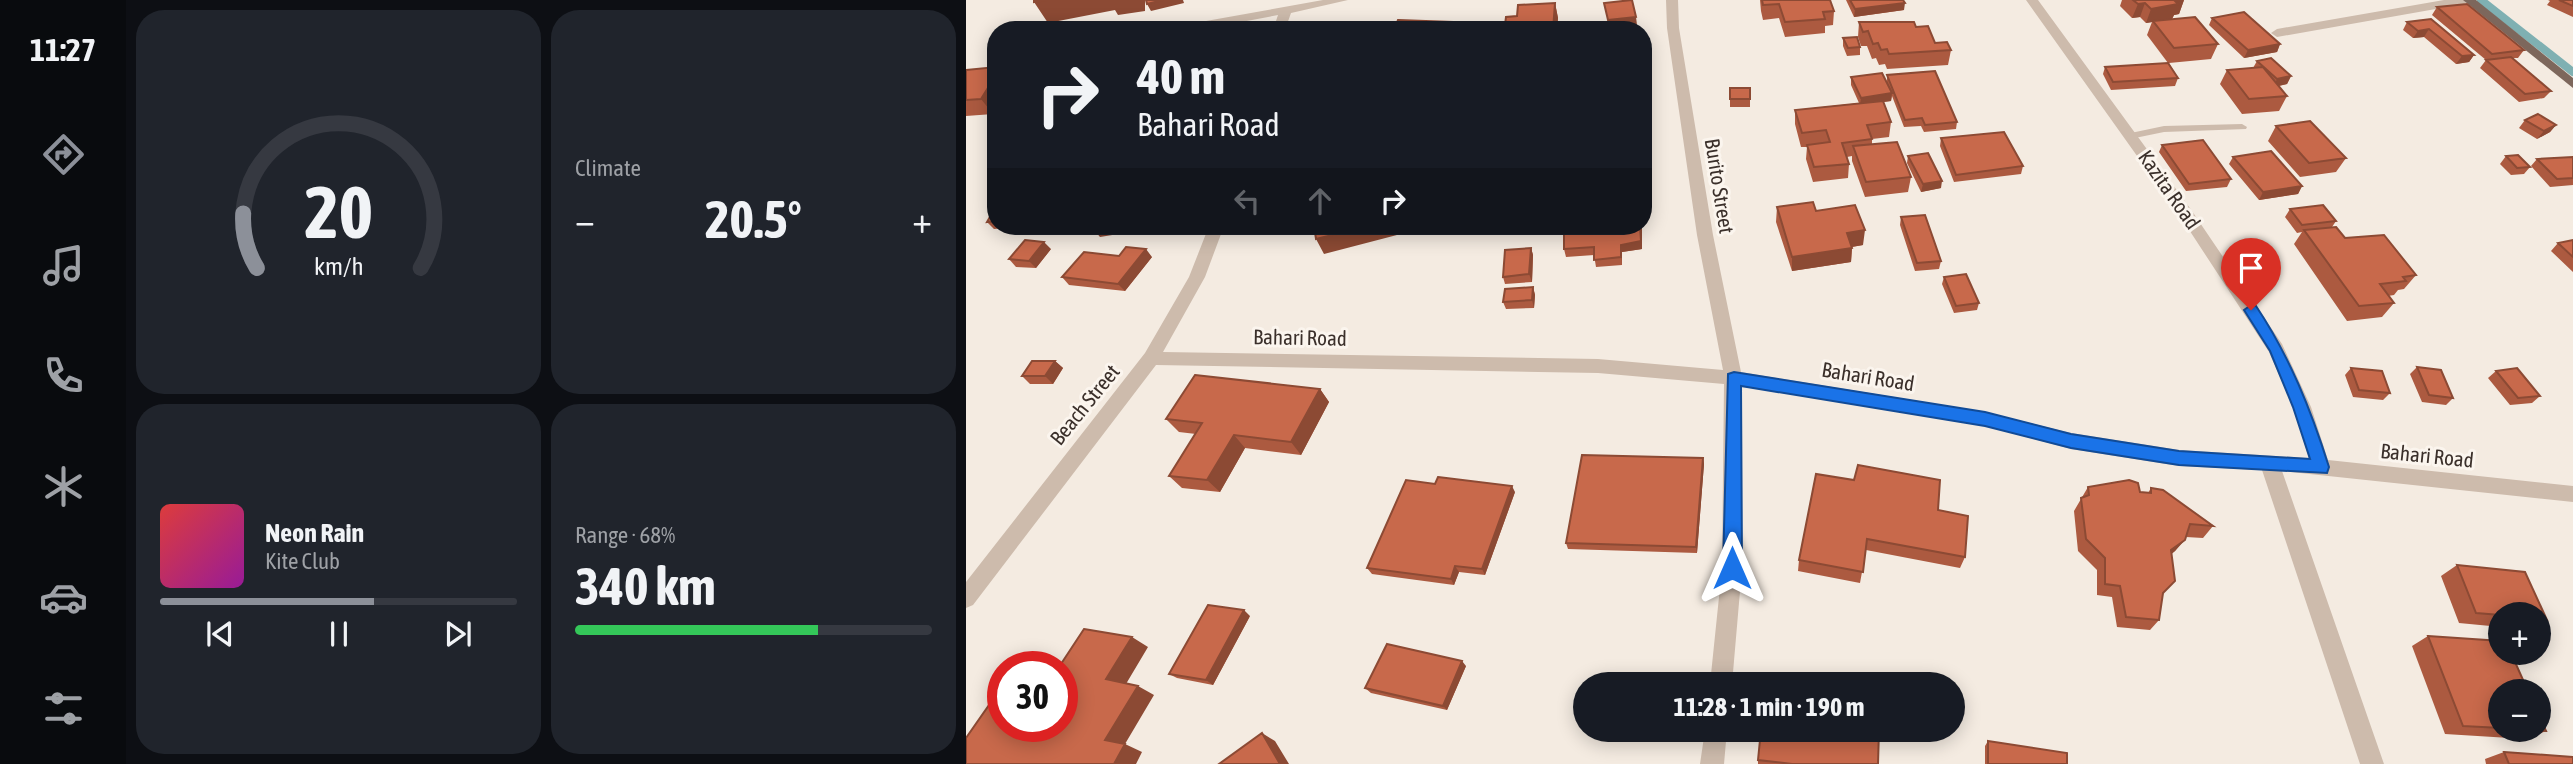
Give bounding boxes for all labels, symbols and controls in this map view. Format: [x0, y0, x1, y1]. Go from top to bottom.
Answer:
text: 11:27 [30, 31, 96, 68]
text: 40 m [1137, 48, 1225, 104]
icon: right [1022, 49, 1113, 140]
text: Bahari Road [1137, 106, 1280, 143]
icon: directions [39, 130, 88, 179]
street label: Burito Street [1701, 137, 1739, 235]
street label: Kazita Road [2134, 145, 2206, 234]
text: Climate [575, 155, 641, 181]
text: 20 [304, 170, 373, 253]
icon: left [1228, 182, 1266, 220]
icon: ahead [1301, 182, 1339, 220]
icon: right [1374, 182, 1412, 220]
text: 20.5° [705, 189, 802, 249]
text: − [575, 198, 595, 241]
text: + [912, 198, 932, 241]
pin [2221, 238, 2281, 310]
icon: music [39, 241, 88, 290]
icon: arrive [2232, 249, 2270, 287]
text: km/h [314, 252, 363, 280]
street label: Bahari Road [1253, 324, 1347, 350]
icon: phone [39, 351, 88, 400]
street label: Bahari Road [1820, 357, 1916, 395]
street label: Beach Street [1045, 359, 1124, 449]
street label: Bahari Road [2379, 438, 2475, 472]
icon: climate [39, 462, 88, 511]
text: Neon Rain [265, 518, 364, 548]
text: Range · 68% [575, 522, 675, 548]
position arrow [1695, 531, 1769, 605]
text: Kite Club [265, 548, 340, 574]
text: 340 km [575, 556, 716, 616]
icon: car [39, 573, 88, 622]
map controls [2488, 602, 2551, 742]
button: + [2488, 602, 2551, 665]
icon: previous [201, 615, 239, 653]
icon: pause [320, 615, 358, 653]
icon: next [439, 615, 477, 653]
speed limit sign: 30 [987, 651, 1078, 742]
button: − [2488, 679, 2551, 742]
icon: filters [39, 684, 88, 733]
text: 11:28 · 1 min · 190 m [1674, 692, 1864, 722]

